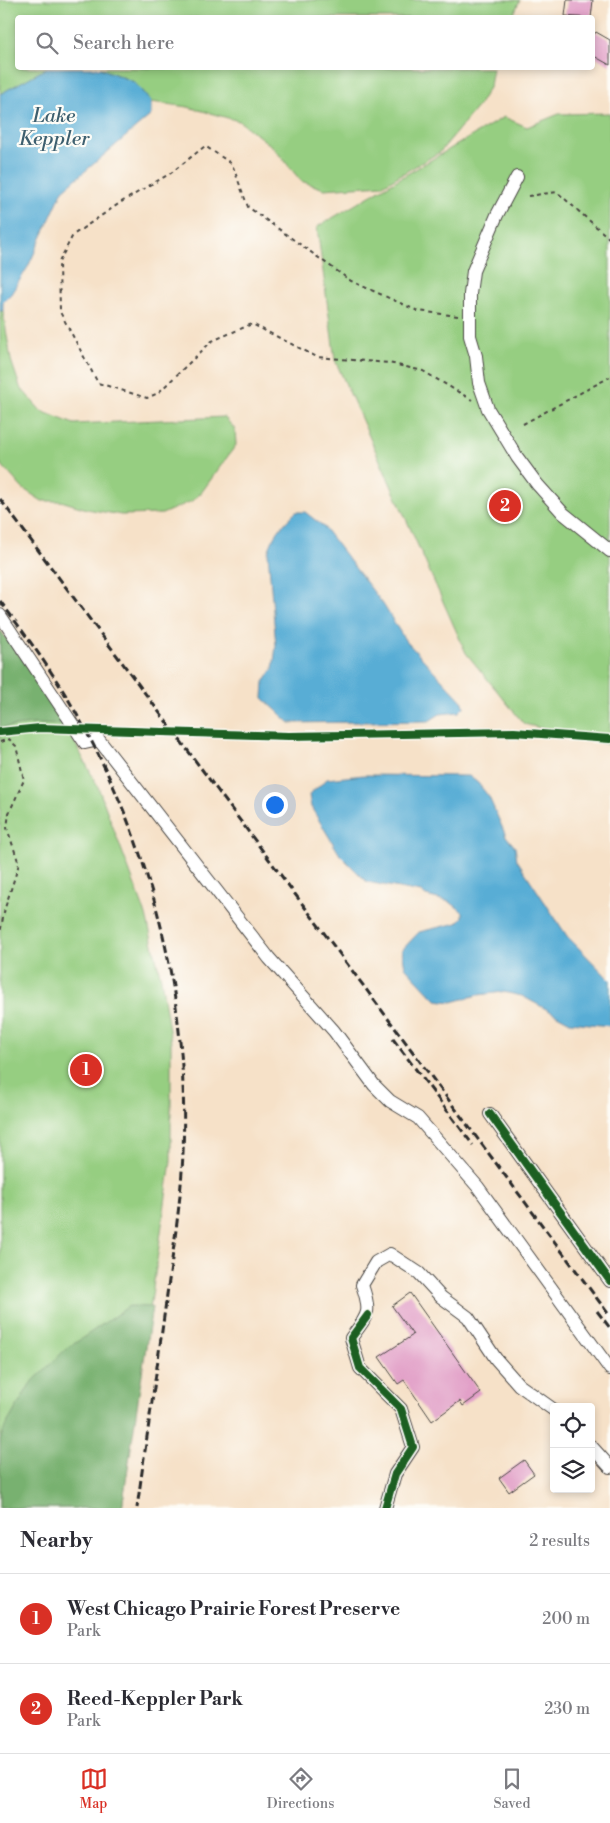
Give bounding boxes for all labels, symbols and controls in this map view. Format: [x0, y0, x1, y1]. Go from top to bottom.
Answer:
search box [15, 15, 595, 70]
icon: search [33, 29, 61, 57]
text: Search here [73, 31, 174, 55]
water label: Lake Keppler [18, 104, 90, 152]
pin: 2 [489, 487, 521, 525]
your location [262, 792, 288, 818]
pin: 1 [70, 1051, 102, 1089]
map controls [550, 1403, 595, 1493]
button: locate [550, 1403, 595, 1448]
button: layers [550, 1448, 595, 1493]
text: Nearby [20, 1528, 93, 1554]
text: 2 results [529, 1531, 590, 1551]
text: West Chicago Prairie Forest Preserve [67, 1597, 400, 1621]
text: 1 [32, 1609, 40, 1629]
text: 200 m [542, 1609, 590, 1629]
text: Park [67, 1621, 100, 1641]
text: Reed-Keppler Park [67, 1687, 243, 1711]
text: 2 [31, 1699, 41, 1719]
text: 230 m [544, 1699, 590, 1719]
text: Park [67, 1711, 100, 1731]
tab: Map [80, 1765, 108, 1813]
tab: Directions [267, 1765, 334, 1813]
tab: Saved [494, 1765, 530, 1813]

